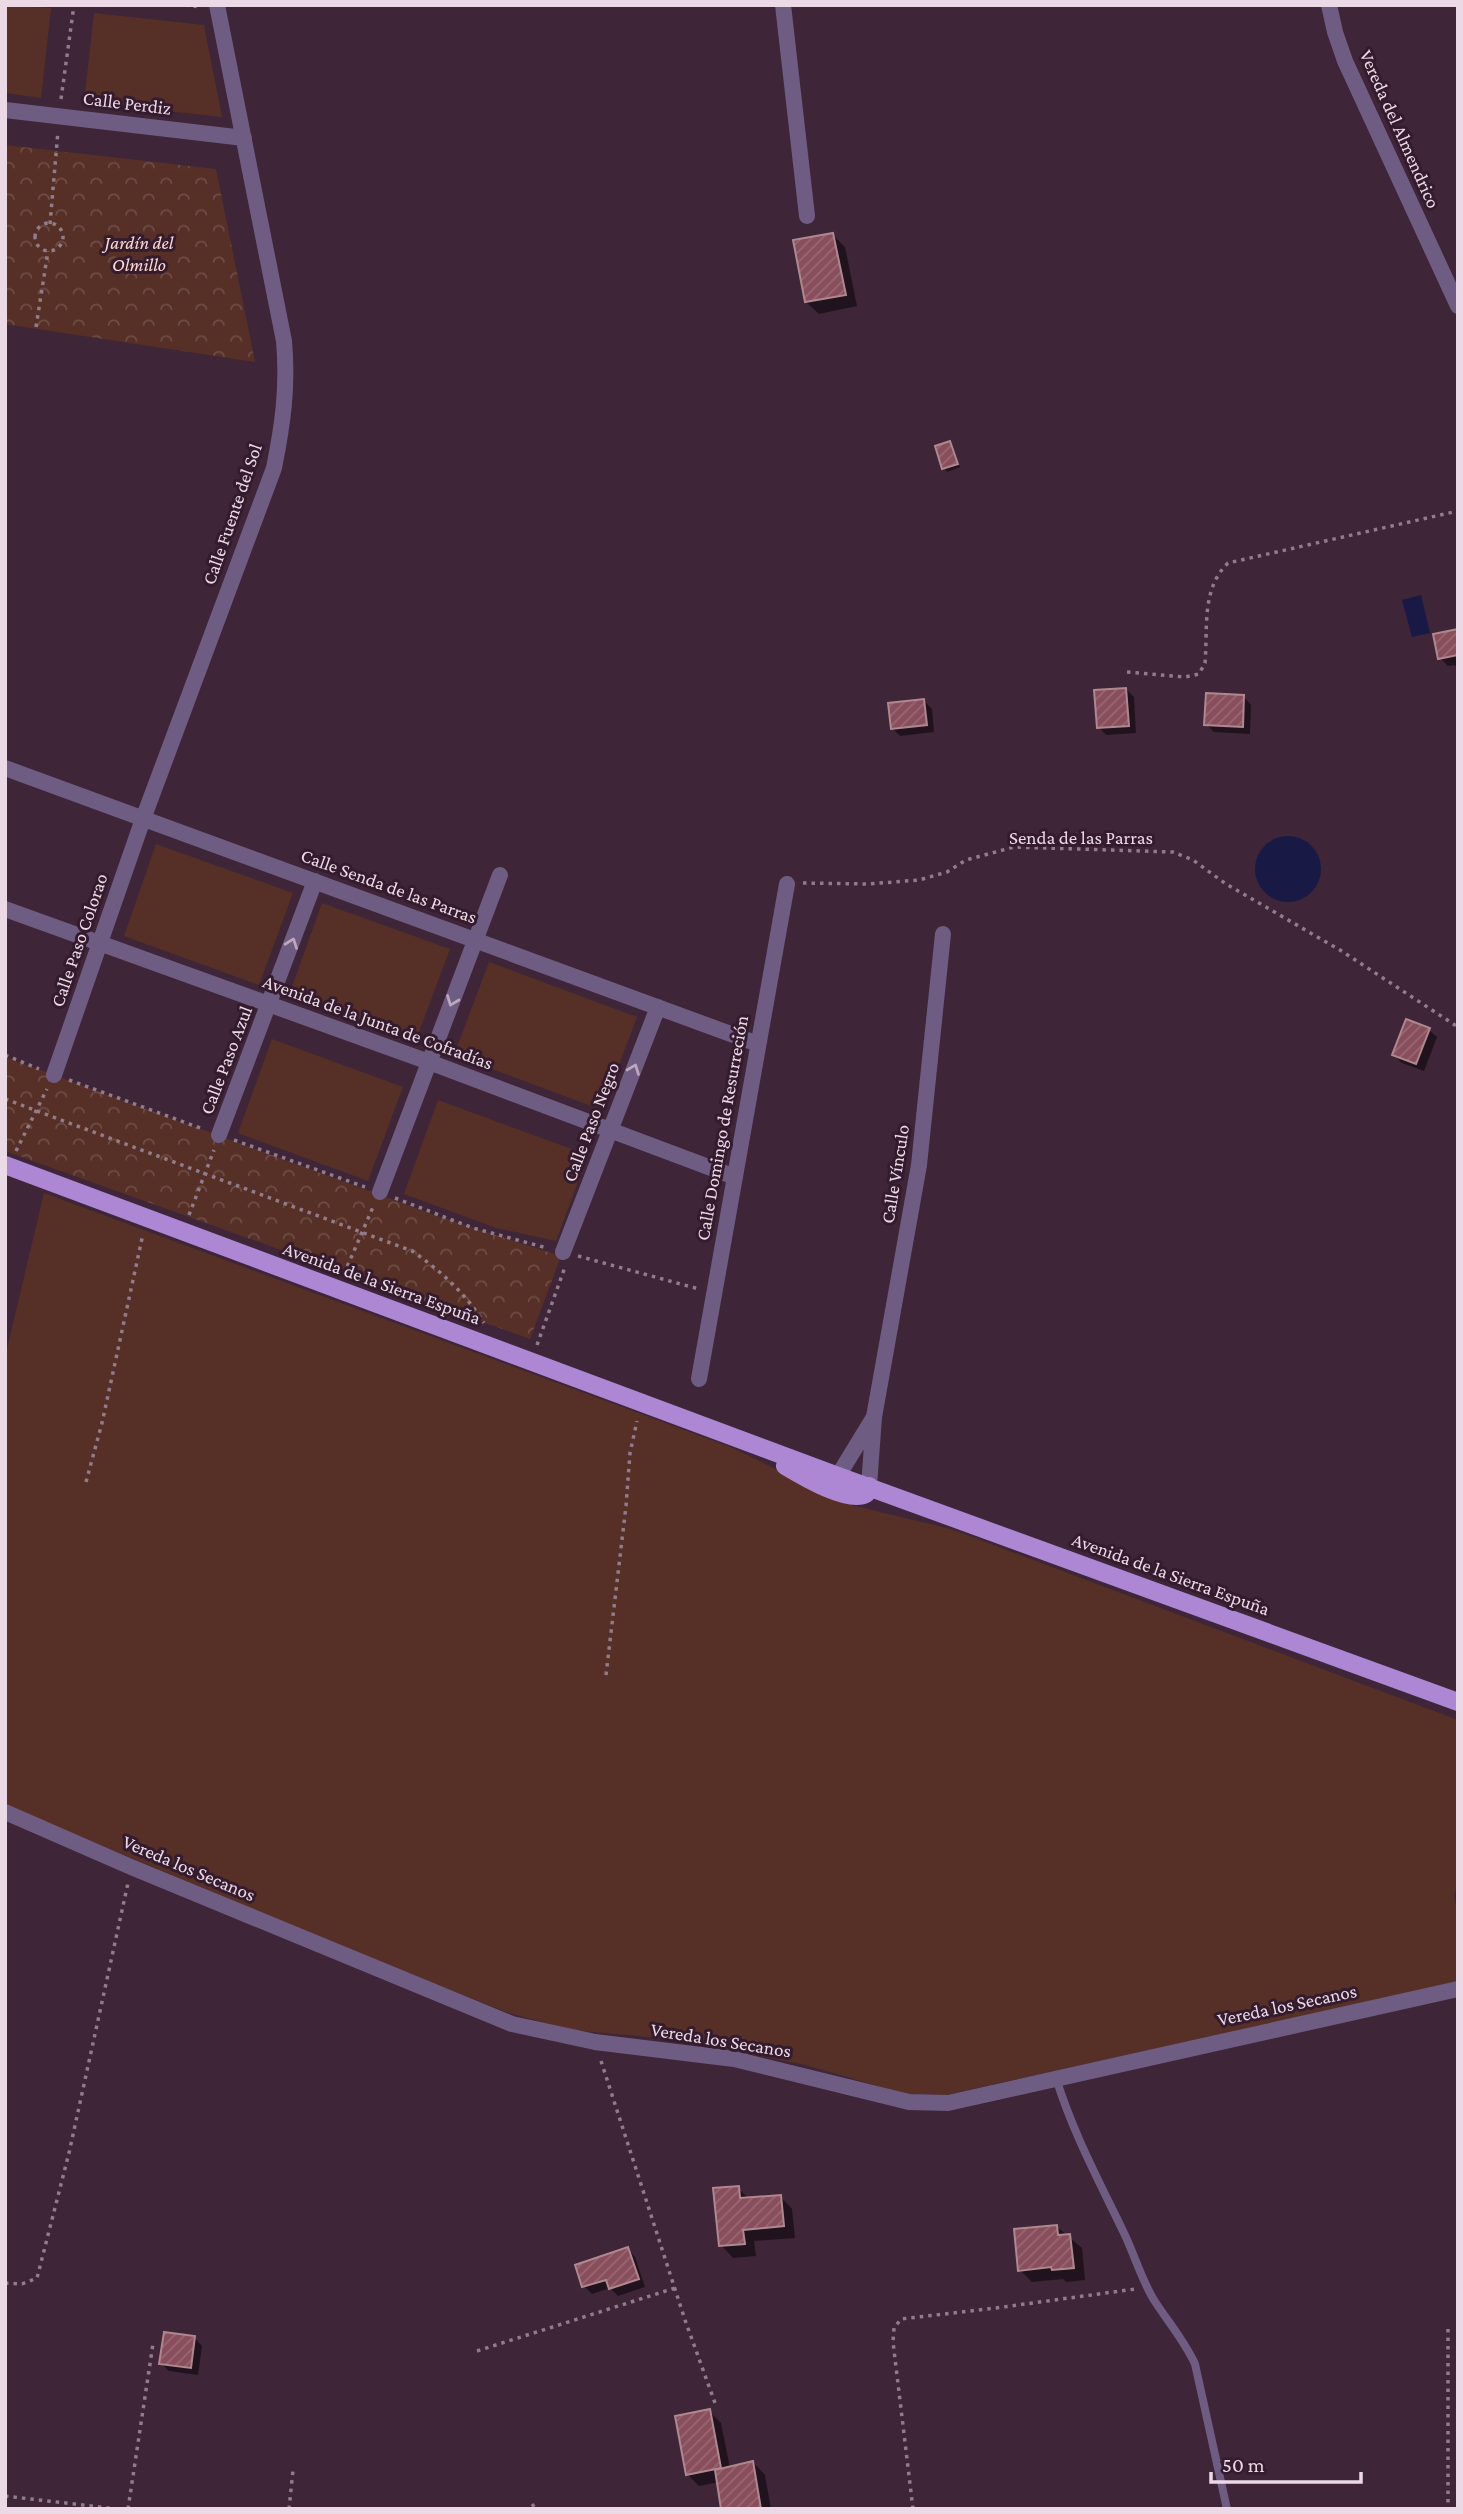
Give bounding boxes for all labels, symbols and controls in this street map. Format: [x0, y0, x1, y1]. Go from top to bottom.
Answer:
street label: Vereda del Almendrico [1356, 47, 1444, 211]
street label: Calle Perdiz [82, 87, 172, 119]
park label: Jardín del Olmillo [102, 232, 174, 275]
street label: Calle Fuente del Sol [198, 441, 266, 587]
street label: Senda de las Parras [1009, 827, 1153, 848]
street label: Calle Senda de las Parras [298, 844, 480, 928]
street label: Calle Paso Colorao [46, 870, 112, 1010]
one-way arrow [284, 938, 298, 950]
street label: Avenida de la Junta de Cofradías [260, 971, 496, 1073]
one-way arrow [446, 995, 460, 1007]
street label: Calle Paso Azul [196, 1003, 256, 1117]
street label: Calle Domingo de Resurreción [692, 1014, 752, 1242]
street label: Calle Paso Negro [559, 1059, 623, 1185]
one-way arrow [626, 1063, 640, 1076]
street label: Calle Vínculo [877, 1123, 913, 1225]
street label: Avenida de la Sierra Espuña [280, 1237, 484, 1329]
street label: Avenida de la Sierra Espuña [1069, 1528, 1273, 1620]
street label: Vereda los Secanos [120, 1831, 258, 1905]
street label: Vereda los Secanos [1215, 1980, 1359, 2030]
street label: Vereda los Secanos [649, 2019, 793, 2061]
scale bar [1211, 2440, 1362, 2484]
text: 50 m [1222, 2453, 1265, 2477]

